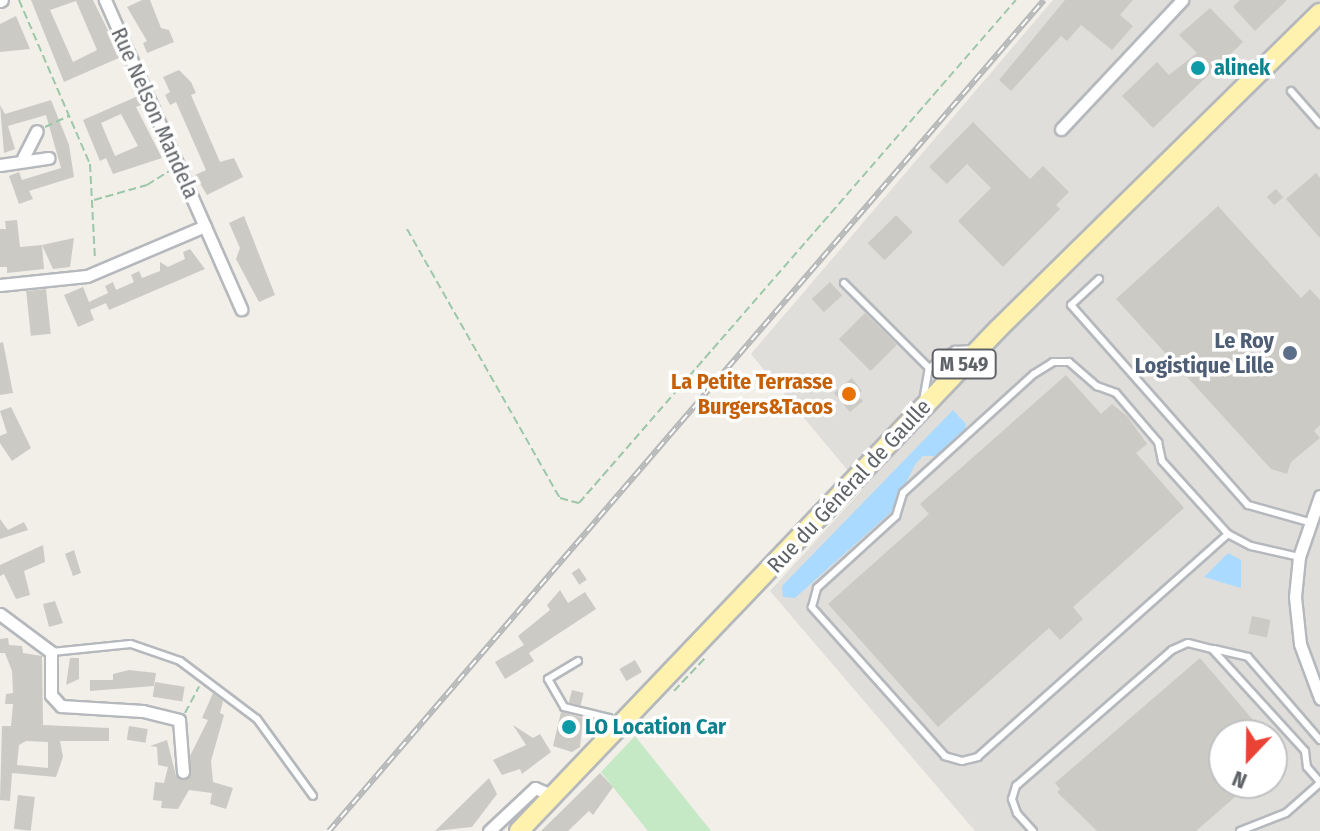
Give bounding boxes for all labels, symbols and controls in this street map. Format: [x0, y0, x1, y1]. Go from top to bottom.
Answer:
street label: Rue Nelson Mandela [105, 23, 205, 203]
place label: alinek [1214, 55, 1270, 81]
marker: alinek [1189, 59, 1207, 77]
place label: Le Roy Logistique Lille [1135, 327, 1274, 378]
marker: Le Roy Logistique Lille [1281, 344, 1299, 362]
road number: M 549 [930, 348, 998, 380]
place label: La Petite Terrasse Burgers&Tacos [671, 368, 833, 420]
marker: La Petite Terrasse Burgers&Tacos [840, 385, 858, 403]
street label: Rue du Général de Gaulle [762, 394, 936, 578]
place label: LO Location Car [585, 714, 726, 740]
marker: LO Location Car [560, 718, 578, 736]
north arrow [1208, 719, 1288, 799]
text: N [1228, 765, 1251, 795]

